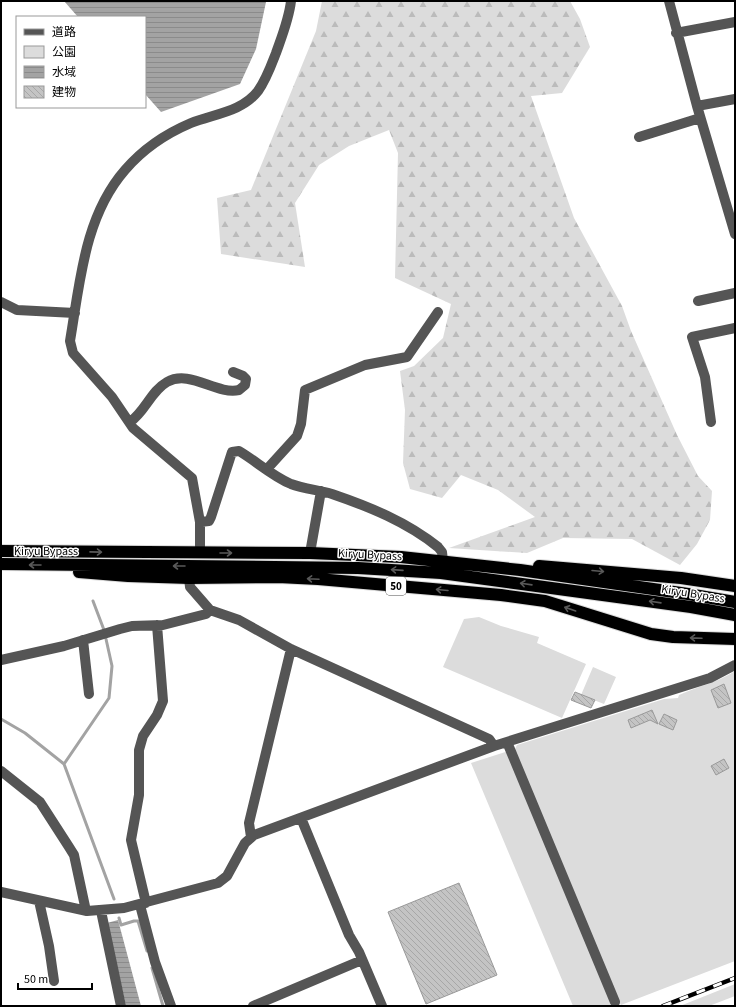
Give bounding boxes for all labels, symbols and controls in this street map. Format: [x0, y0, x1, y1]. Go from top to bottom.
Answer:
legend [16, 16, 146, 108]
text: 道路 [52, 24, 76, 41]
text: 公園 [52, 44, 76, 61]
text: 水域 [52, 64, 76, 81]
text: 建物 [52, 84, 76, 101]
street label: Kiryu Bypass [14, 543, 78, 560]
street label: Kiryu Bypass [338, 545, 402, 565]
one-way arrow [89, 548, 102, 556]
one-way arrow [219, 549, 232, 557]
one-way arrow [29, 561, 42, 569]
one-way arrow [173, 562, 186, 570]
one-way arrow [391, 567, 404, 574]
one-way arrow [592, 567, 605, 574]
one-way arrow [306, 575, 319, 582]
road number: 50 [386, 577, 406, 595]
one-way arrow [520, 580, 533, 588]
street label: Kiryu Bypass [660, 581, 726, 607]
one-way arrow [436, 586, 449, 593]
one-way arrow [649, 598, 662, 606]
one-way arrow [564, 605, 577, 612]
one-way arrow [690, 634, 703, 642]
scale bar [18, 965, 92, 991]
text: 50 m [24, 971, 48, 988]

